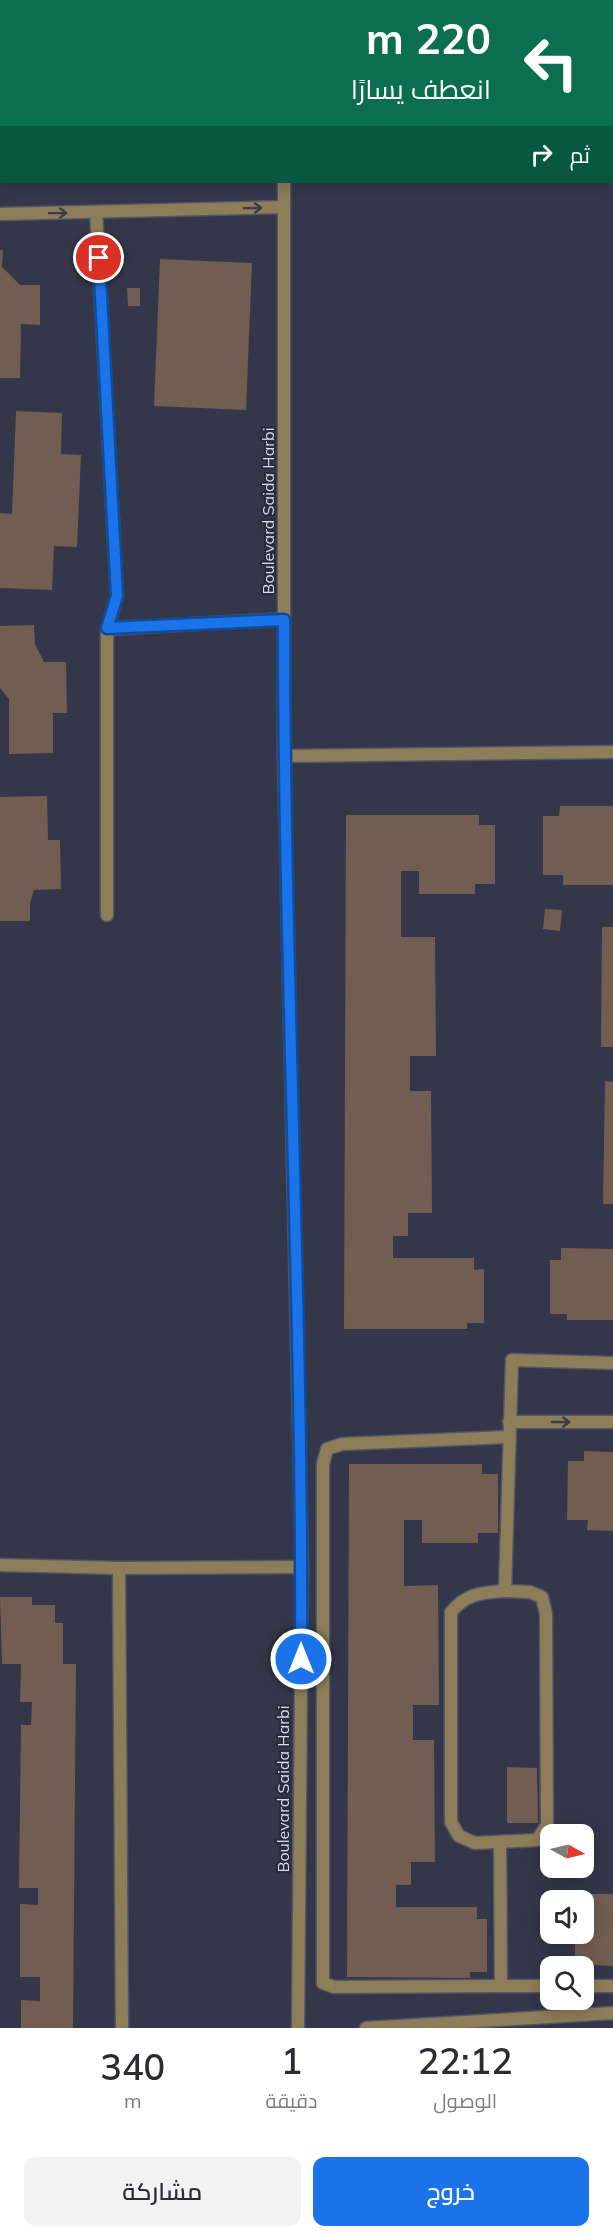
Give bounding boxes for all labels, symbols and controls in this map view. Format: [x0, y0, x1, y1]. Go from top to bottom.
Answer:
text: 220 m [366, 12, 491, 65]
icon: left [512, 24, 590, 102]
text: انعطف يسارًا [351, 72, 491, 106]
icon: right [525, 138, 558, 171]
text: ثم [570, 141, 590, 169]
one-way arrow [243, 202, 263, 214]
one-way arrow [48, 207, 68, 219]
pin [73, 232, 124, 283]
icon: arrive [82, 241, 115, 274]
street label: Boulevard Saida Harbi [258, 428, 278, 594]
one-way arrow [550, 1416, 570, 1428]
position arrow [269, 1627, 333, 1691]
street label: Boulevard Saida Harbi [273, 1706, 293, 1872]
north arrow [540, 1824, 594, 1878]
map controls [540, 1824, 594, 2010]
button: sound [540, 1890, 594, 1944]
button: search [540, 1956, 594, 2010]
text: 1 [281, 2038, 302, 2083]
text: 22:12 [418, 2038, 513, 2083]
text: 340 [100, 2044, 165, 2089]
text: m [124, 2088, 142, 2113]
text: دقيقة [265, 2088, 317, 2113]
text: الوصول [433, 2088, 497, 2113]
button: مشاركة [24, 2157, 301, 2226]
button: خروج [313, 2157, 589, 2226]

